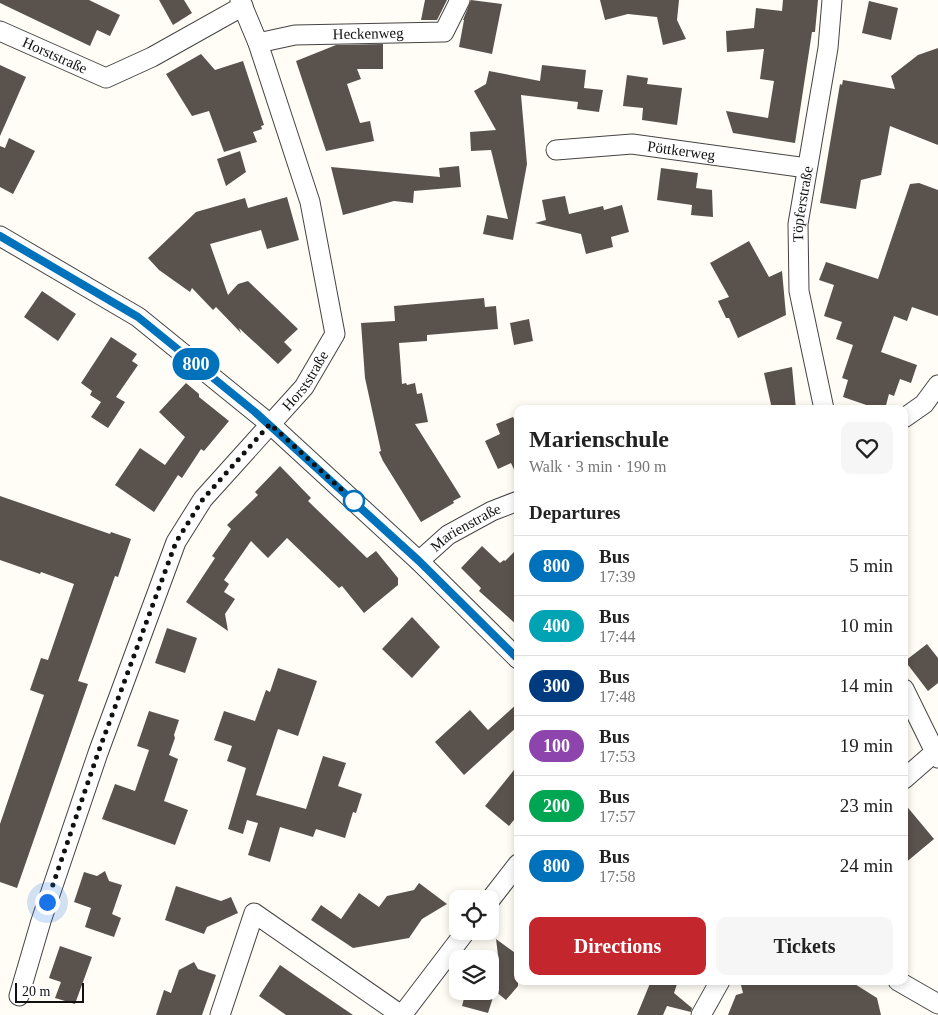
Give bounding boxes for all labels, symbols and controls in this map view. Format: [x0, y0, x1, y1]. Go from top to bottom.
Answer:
street label: Heckenweg [333, 25, 404, 42]
street label: Horststraße [20, 34, 90, 77]
street label: Pöttkerweg [646, 138, 717, 163]
street label: Töpferstraße [790, 164, 816, 242]
line badge: 800 [167, 348, 225, 380]
street label: Horststraße [279, 348, 332, 414]
text: 800 [183, 354, 210, 374]
button: heart [841, 422, 893, 474]
text: Marienschule [529, 426, 669, 452]
text: Walk · 3 min · 190 m [529, 458, 666, 475]
unlabelled marker [343, 490, 365, 512]
street label: Marienstraße [427, 500, 503, 555]
text: Departures [529, 502, 620, 523]
text: Bus [599, 546, 630, 567]
text: 5 min [849, 555, 893, 576]
text: 800 [543, 556, 570, 576]
text: 17:39 [599, 568, 635, 585]
text: Bus [599, 606, 630, 627]
text: 10 min [840, 615, 893, 636]
text: 400 [543, 616, 570, 636]
text: 17:44 [599, 628, 635, 645]
text: Bus [599, 666, 630, 687]
text: 14 min [840, 675, 893, 696]
text: 300 [543, 676, 570, 696]
text: 17:48 [599, 688, 635, 705]
text: Bus [599, 726, 630, 747]
text: 19 min [840, 735, 893, 756]
text: 100 [543, 736, 570, 756]
text: 17:53 [599, 748, 635, 765]
text: Bus [599, 786, 630, 807]
text: 23 min [840, 795, 893, 816]
text: 200 [543, 796, 570, 816]
text: 17:57 [599, 808, 635, 825]
text: Bus [599, 846, 630, 867]
text: 24 min [840, 855, 893, 876]
text: 800 [543, 856, 570, 876]
text: 17:58 [599, 868, 635, 885]
your location [35, 890, 60, 915]
map controls [449, 890, 499, 1000]
button: locate [449, 890, 499, 940]
button: Directions [529, 917, 706, 975]
button: Tickets [716, 917, 893, 975]
button: layers [449, 950, 499, 1000]
scale bar [15, 980, 84, 1003]
text: 20 m [22, 984, 50, 999]

